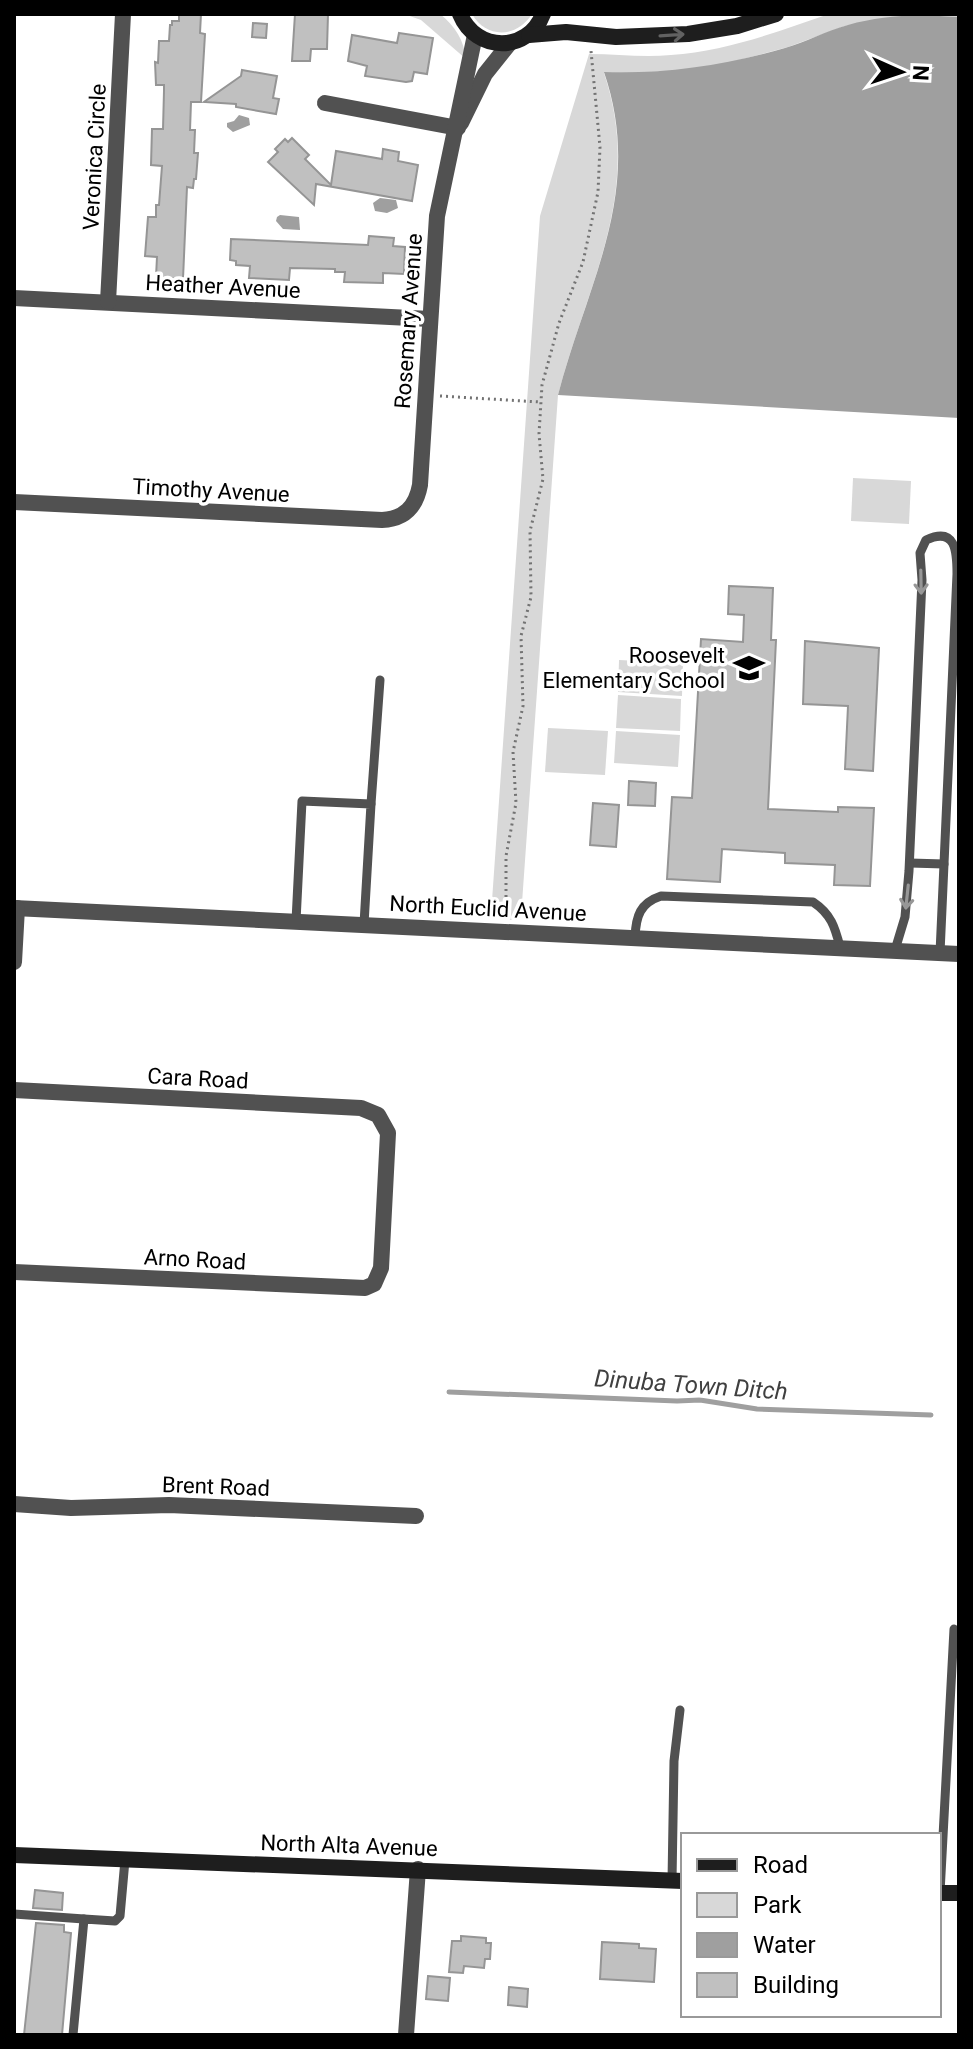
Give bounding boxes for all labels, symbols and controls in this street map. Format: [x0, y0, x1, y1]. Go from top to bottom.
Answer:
one-way arrow [658, 28, 685, 43]
north arrow [861, 32, 941, 112]
text: N [908, 65, 933, 81]
street label: Veronica Circle [78, 83, 111, 231]
street label: Rosemary Avenue [390, 232, 427, 410]
street label: Heather Avenue [145, 270, 301, 303]
street label: Timothy Avenue [132, 474, 290, 507]
one-way arrow [913, 568, 928, 595]
place label: Roosevelt Elementary School [543, 643, 725, 693]
school or university icon: Roosevelt Elementary School [732, 651, 766, 685]
one-way arrow [899, 883, 914, 910]
street label: North Euclid Avenue [389, 891, 587, 926]
street label: Cara Road [147, 1063, 249, 1094]
street label: Arno Road [143, 1244, 247, 1275]
water label: Dinuba Town Ditch [593, 1364, 789, 1406]
street label: Brent Road [162, 1472, 270, 1501]
street label: North Alta Avenue [260, 1830, 438, 1861]
legend [681, 1833, 941, 2017]
text: Road [753, 1851, 808, 1879]
text: Park [753, 1891, 802, 1919]
text: Water [753, 1931, 816, 1959]
text: Building [753, 1971, 839, 1999]

